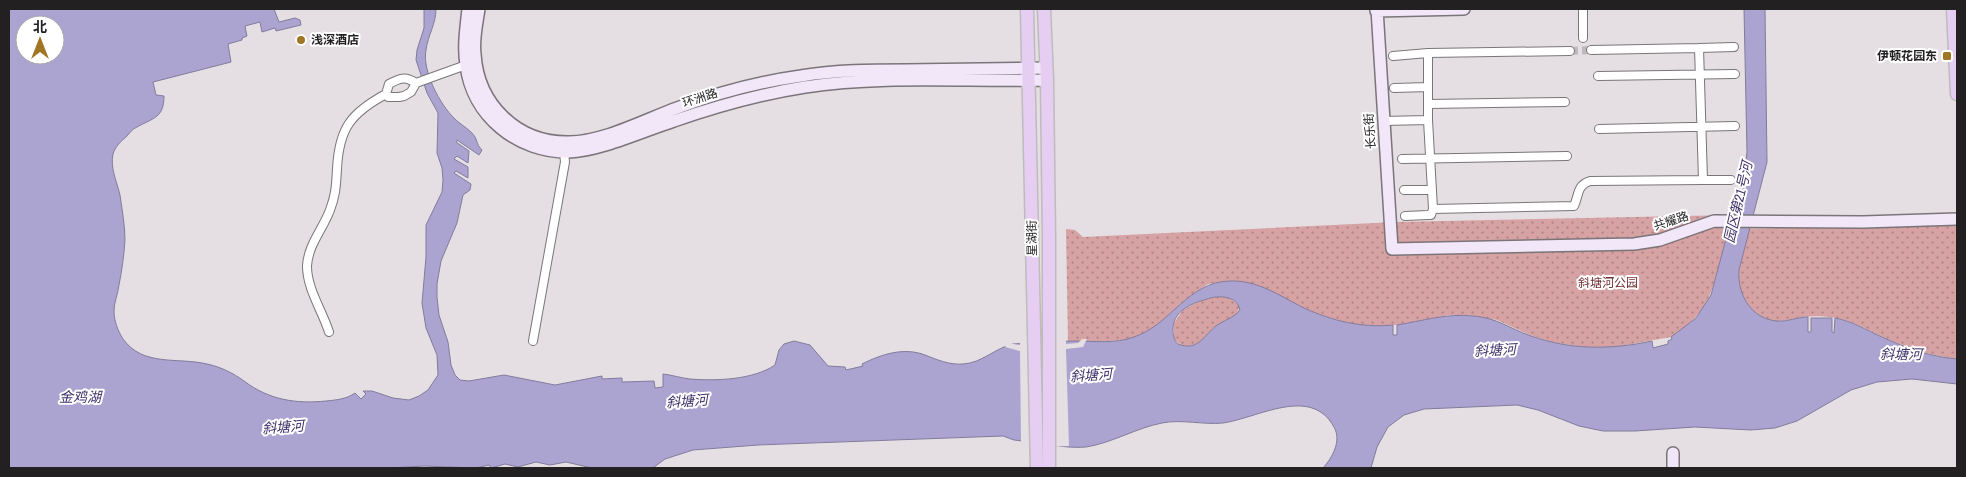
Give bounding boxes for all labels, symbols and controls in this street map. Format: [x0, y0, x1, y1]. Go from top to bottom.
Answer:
north arrow [15, 15, 65, 65]
text: 北 [33, 18, 47, 36]
place label: 浅深酒店 [311, 32, 359, 48]
marker: 浅深酒店 [295, 34, 307, 46]
place label: 伊顿花园东 [1877, 48, 1937, 64]
marker: 伊顿花园东 [1941, 50, 1953, 62]
street label: 环洲路 [680, 85, 720, 111]
street label: 长乐街 [1361, 112, 1379, 150]
water label: 园区第21号河 [1720, 157, 1757, 244]
street label: 共耀路 [1651, 208, 1691, 234]
street label: 星湖街 [1024, 220, 1040, 256]
park label: 斜塘河公园 [1578, 275, 1638, 291]
water label: 斜塘河 [1474, 340, 1519, 360]
water label: 斜塘河 [1880, 345, 1925, 363]
water label: 斜塘河 [1069, 364, 1116, 385]
water label: 金鸡湖 [59, 388, 103, 406]
water label: 斜塘河 [665, 390, 712, 411]
water label: 斜塘河 [261, 416, 308, 437]

